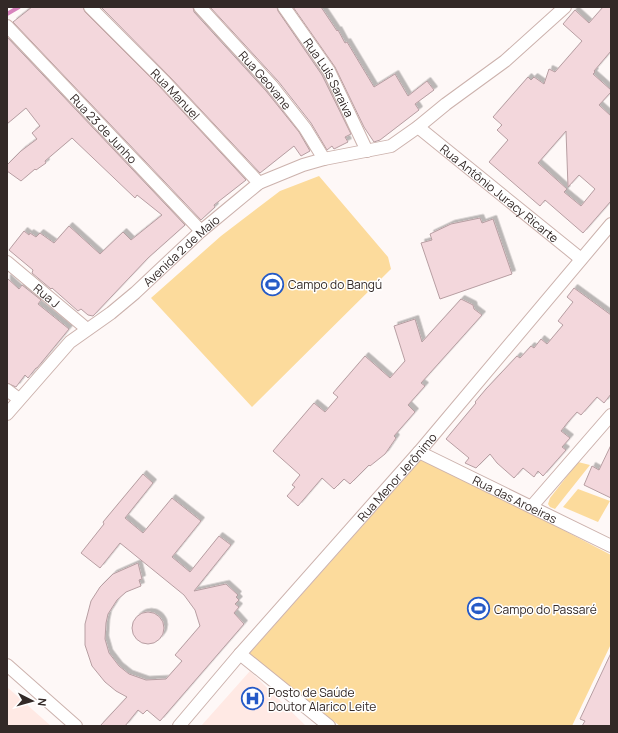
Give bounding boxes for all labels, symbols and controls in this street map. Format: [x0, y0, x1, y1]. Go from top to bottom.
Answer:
street label: Rua Luís Saraiva [300, 35, 358, 120]
street label: Rua Geovane [235, 47, 296, 113]
street label: Rua Manuel [147, 64, 204, 123]
street label: Rua 23 de Junho [67, 90, 141, 167]
street label: Rua Antônio Juracy Ricarte [437, 140, 562, 246]
street label: Avenida 2 de Maio [139, 211, 223, 290]
sports icon: Campo do Bangú [259, 271, 285, 297]
place label: Campo do Bangú [288, 276, 382, 293]
street label: Rua J [30, 279, 64, 311]
street label: Rua Menor Jerônimo [353, 429, 440, 525]
street label: Rua das Aroeiras [470, 471, 560, 527]
sports icon: Campo do Passaré [466, 596, 492, 622]
place label: Campo do Passaré [494, 601, 597, 618]
north arrow [12, 681, 52, 721]
place label: Posto de Saúde Doutor Alarico Leite [268, 684, 376, 715]
hospital icon: Posto de Saúde Doutor Alarico Leite [239, 686, 265, 712]
text: N [35, 697, 50, 707]

